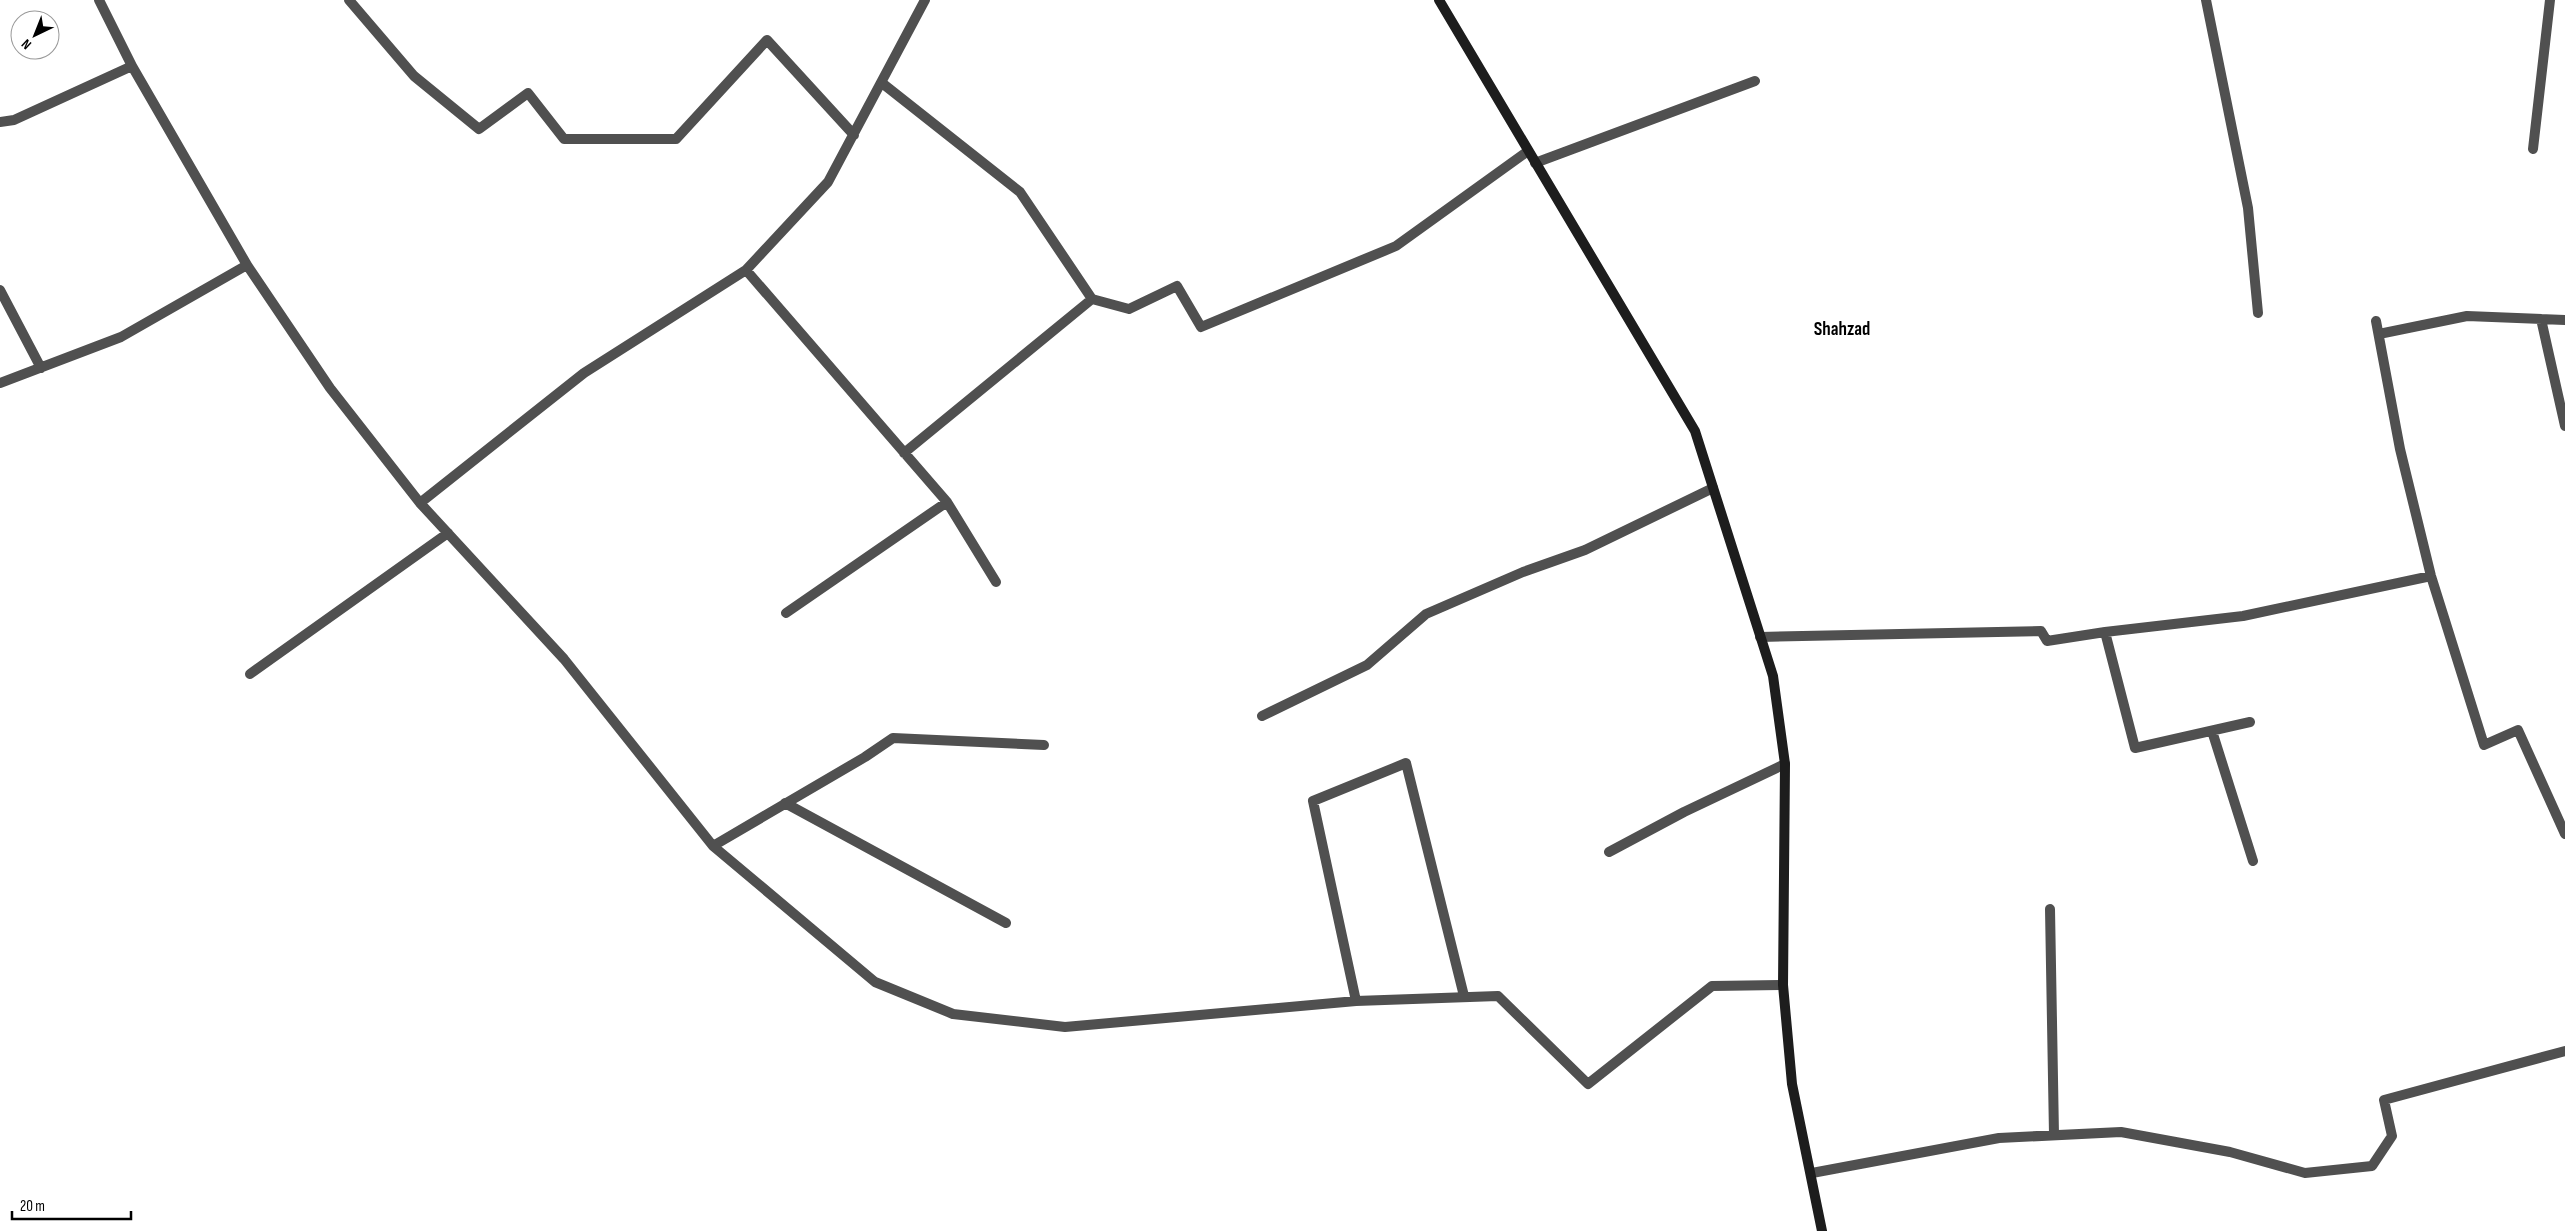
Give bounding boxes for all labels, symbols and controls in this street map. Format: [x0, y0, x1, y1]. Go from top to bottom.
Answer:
north arrow [10, 10, 60, 60]
text: N [18, 35, 35, 53]
district label: Shahzad [1814, 318, 1870, 341]
scale bar [12, 1188, 131, 1220]
text: 20 m [20, 1197, 45, 1216]

